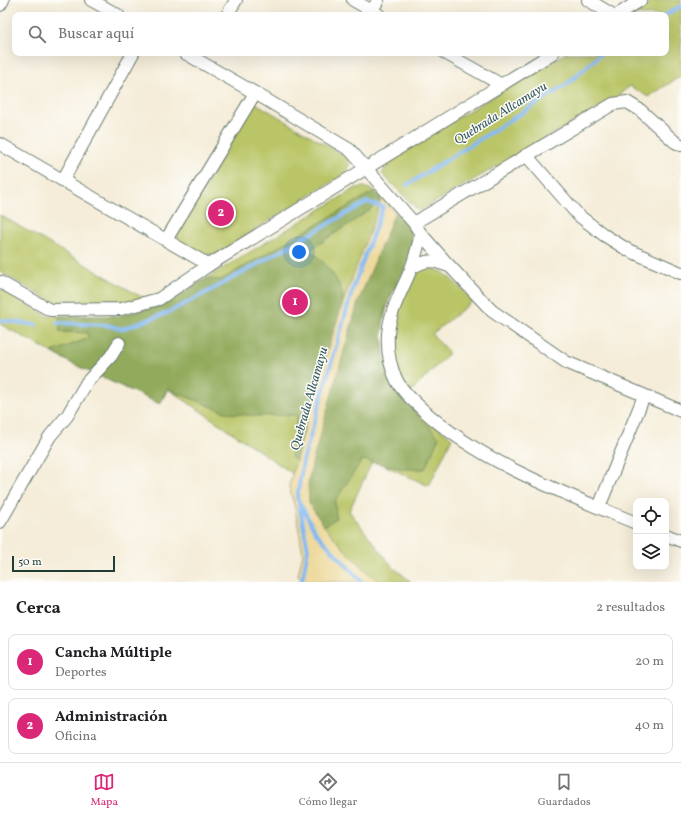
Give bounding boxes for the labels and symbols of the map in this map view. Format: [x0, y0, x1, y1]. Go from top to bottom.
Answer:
water label: Quebrada Allcamayu [451, 78, 551, 150]
pin: 2 [208, 198, 234, 228]
your location [289, 242, 309, 262]
pin: 1 [282, 287, 308, 317]
water label: Quebrada Allcamayu [287, 345, 333, 453]
scale bar [12, 554, 115, 573]

